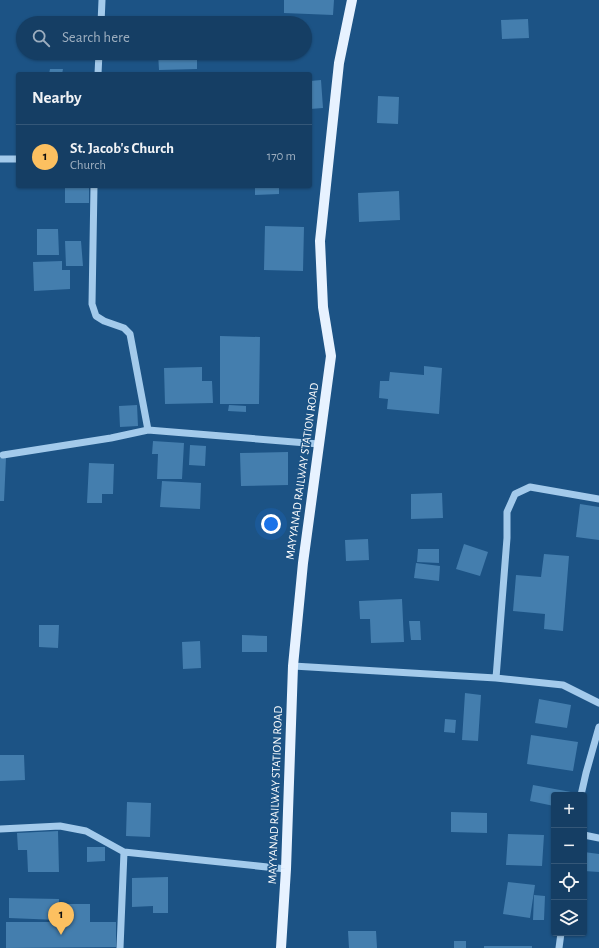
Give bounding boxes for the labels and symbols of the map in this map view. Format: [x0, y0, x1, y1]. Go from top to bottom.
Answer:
street label: MAYYANAD RAILWAY STATION ROAD [284, 382, 320, 560]
your location [261, 514, 281, 534]
street label: MAYYANAD RAILWAY STATION ROAD [266, 705, 284, 884]
pin: 1 [48, 902, 74, 935]

